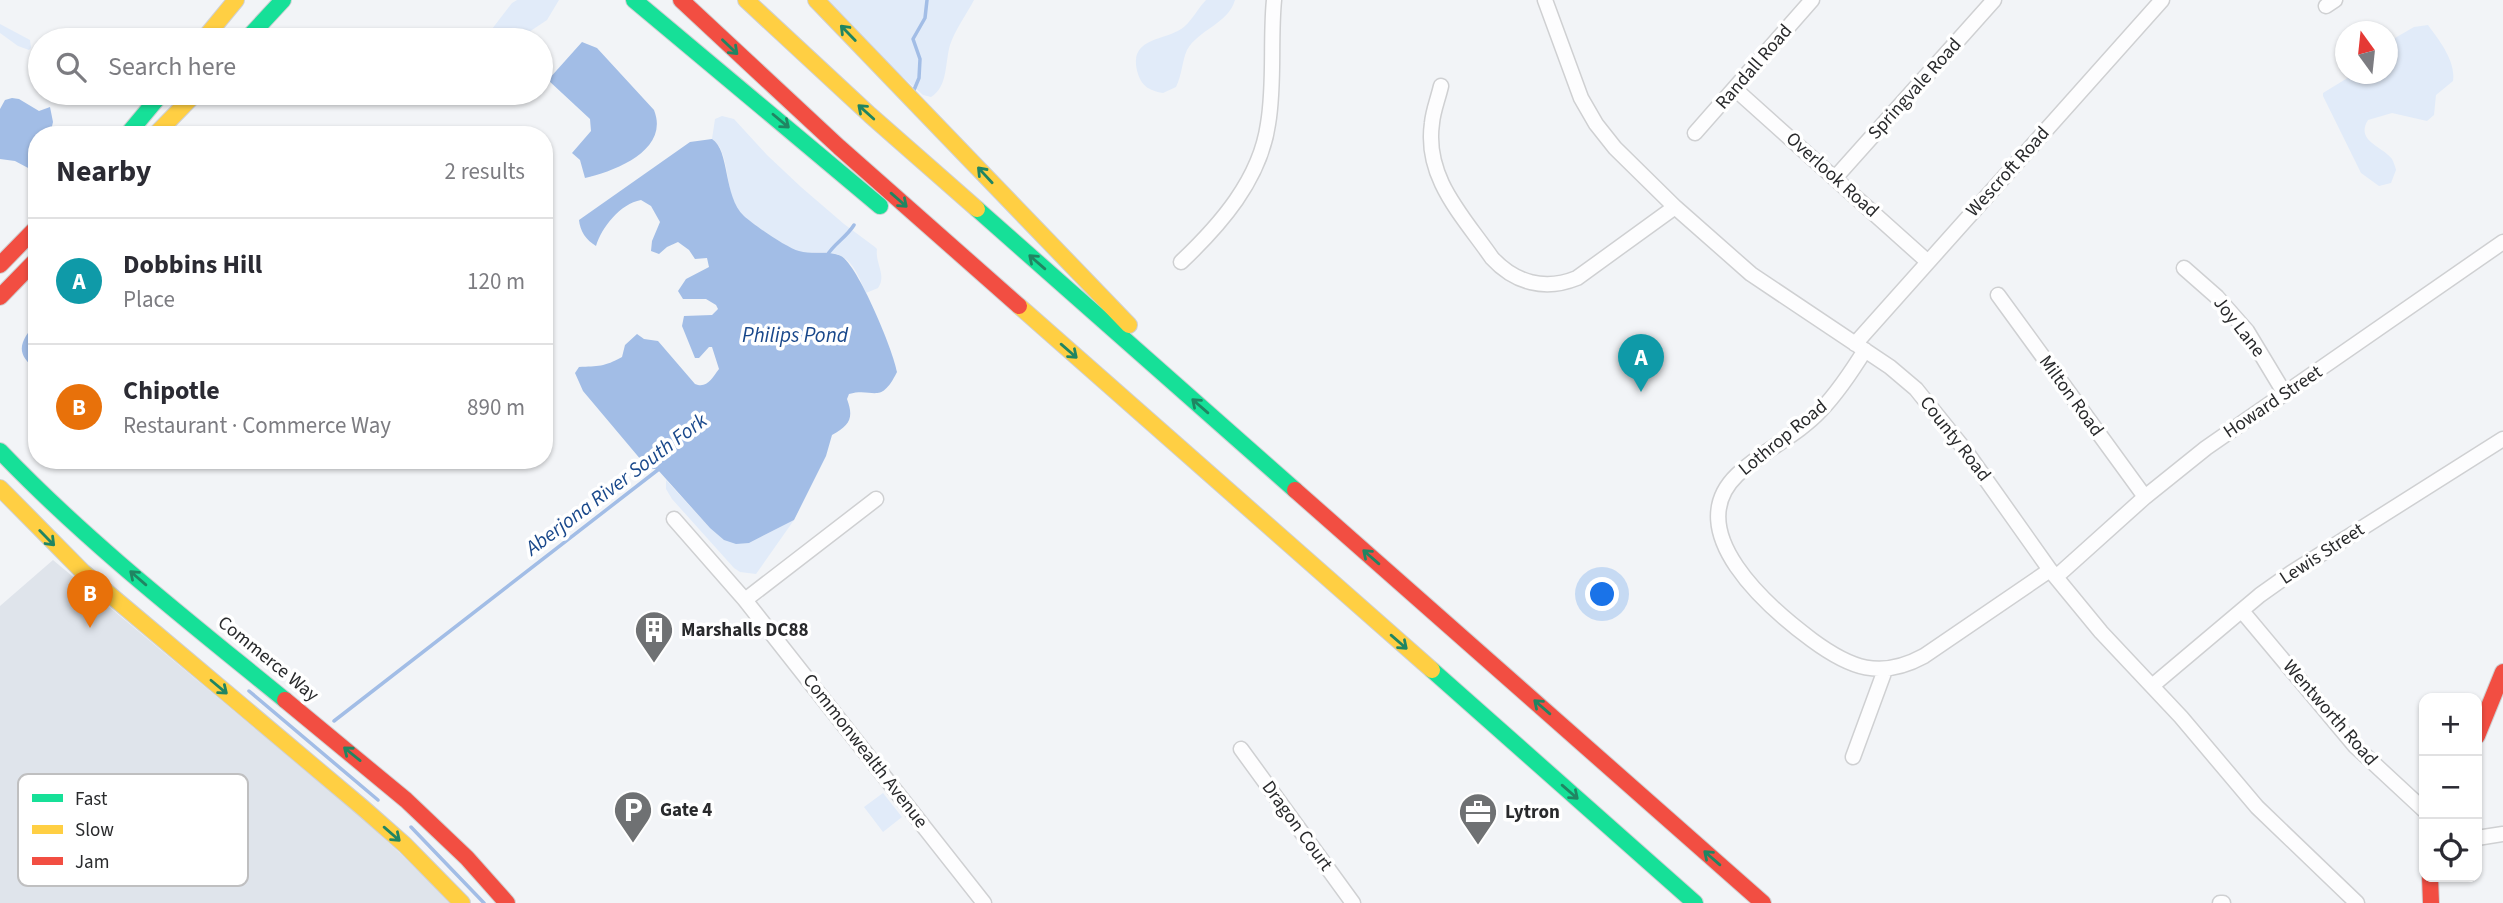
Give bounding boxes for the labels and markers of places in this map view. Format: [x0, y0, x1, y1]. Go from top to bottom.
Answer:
pin: A [1618, 334, 1664, 392]
pin: B [67, 570, 113, 628]
building icon: Marshalls DC88 [633, 609, 675, 664]
place label: Marshalls DC88 [681, 617, 808, 644]
parking icon: Gate 4 [612, 789, 654, 844]
office icon: Lytron [1457, 791, 1499, 846]
place label: Gate 4 [660, 797, 712, 824]
place label: Lytron [1505, 799, 1560, 826]

